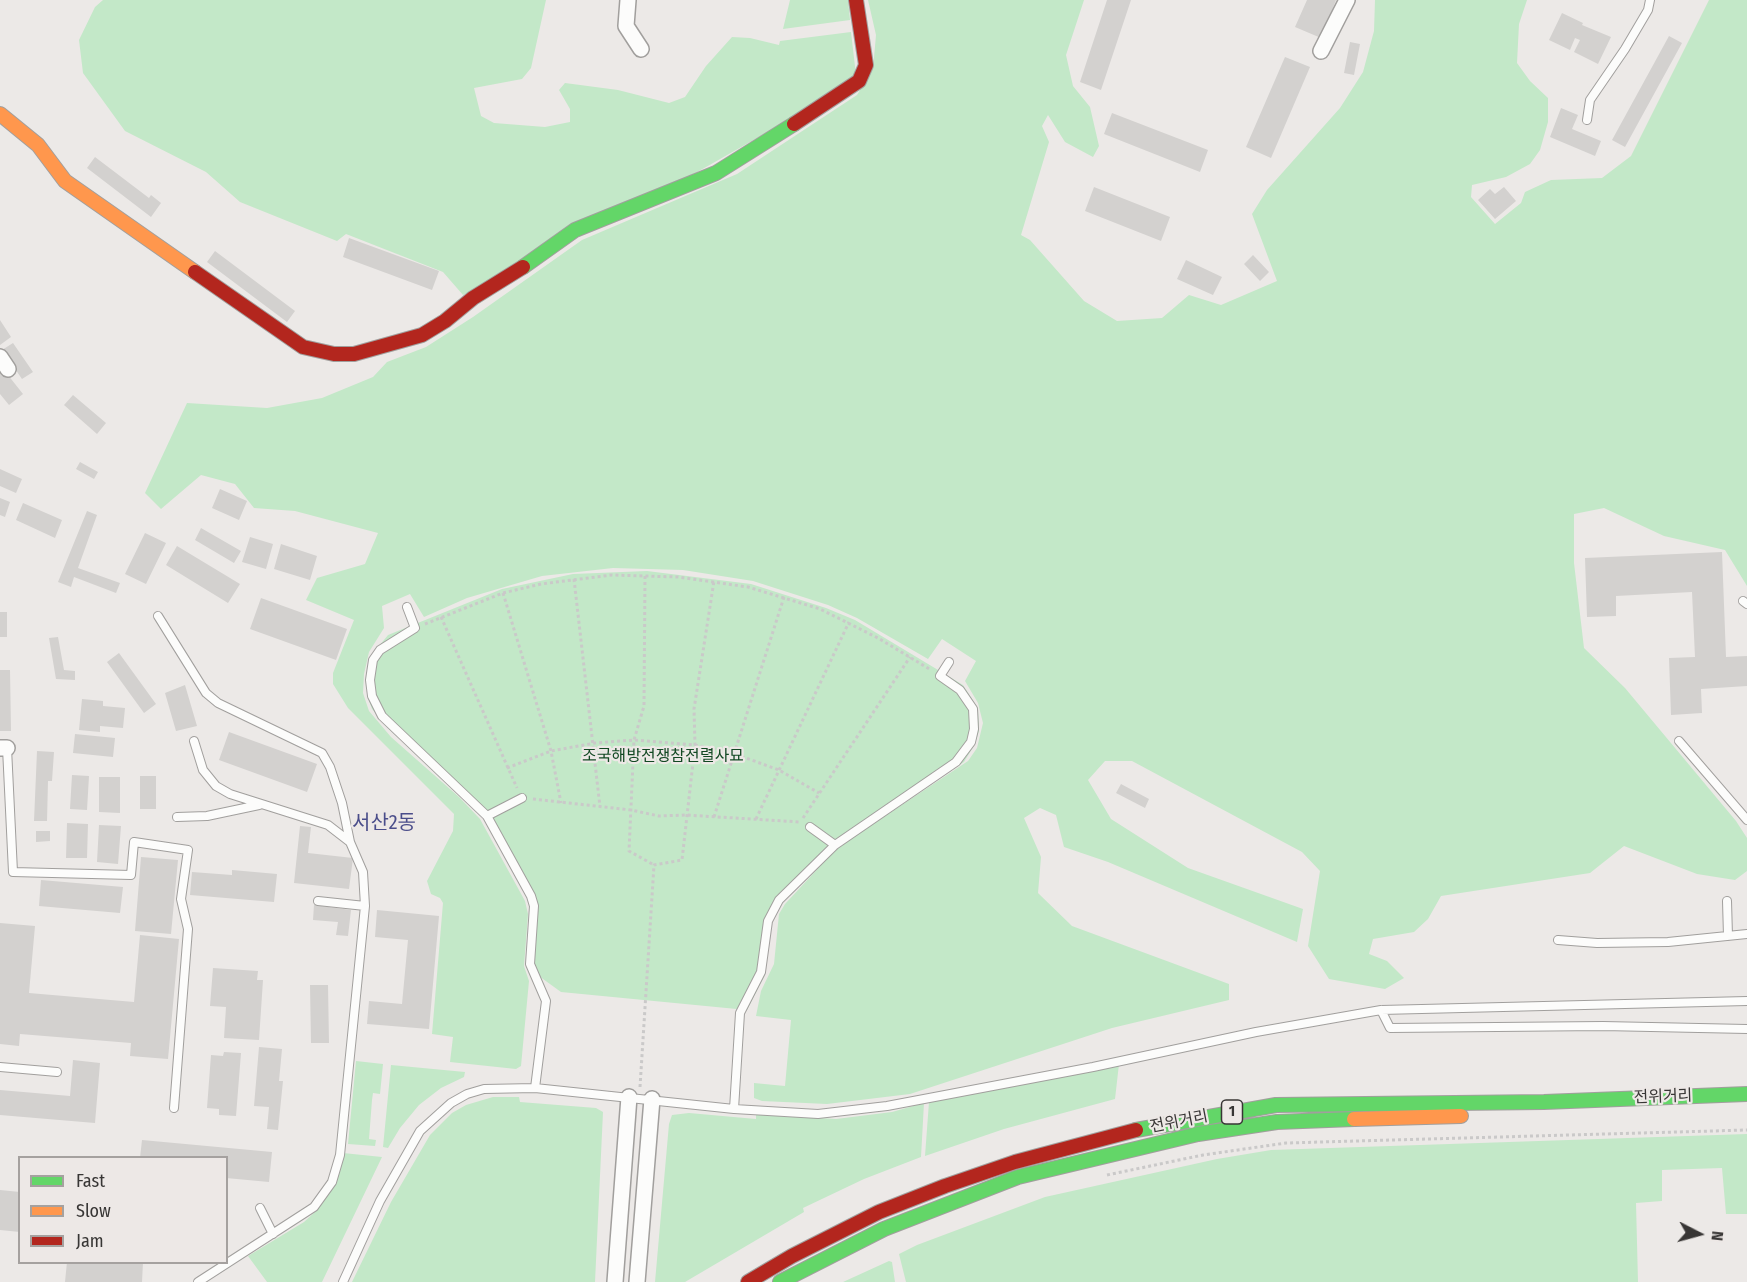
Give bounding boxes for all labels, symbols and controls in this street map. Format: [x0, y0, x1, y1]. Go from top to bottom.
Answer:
park label: 조국해방전쟁참전렬사묘 [582, 747, 744, 767]
district label: 서산2동 [352, 811, 416, 835]
street label: 전위거리 [1633, 1086, 1693, 1108]
road number: 1 [1222, 1100, 1242, 1124]
street label: 전위거리 [1148, 1107, 1210, 1137]
legend [18, 1156, 228, 1264]
text: Fast [76, 1170, 105, 1192]
text: Slow [76, 1200, 111, 1222]
north arrow [1669, 1204, 1729, 1264]
text: Jam [76, 1230, 104, 1252]
text: N [1707, 1230, 1727, 1242]

